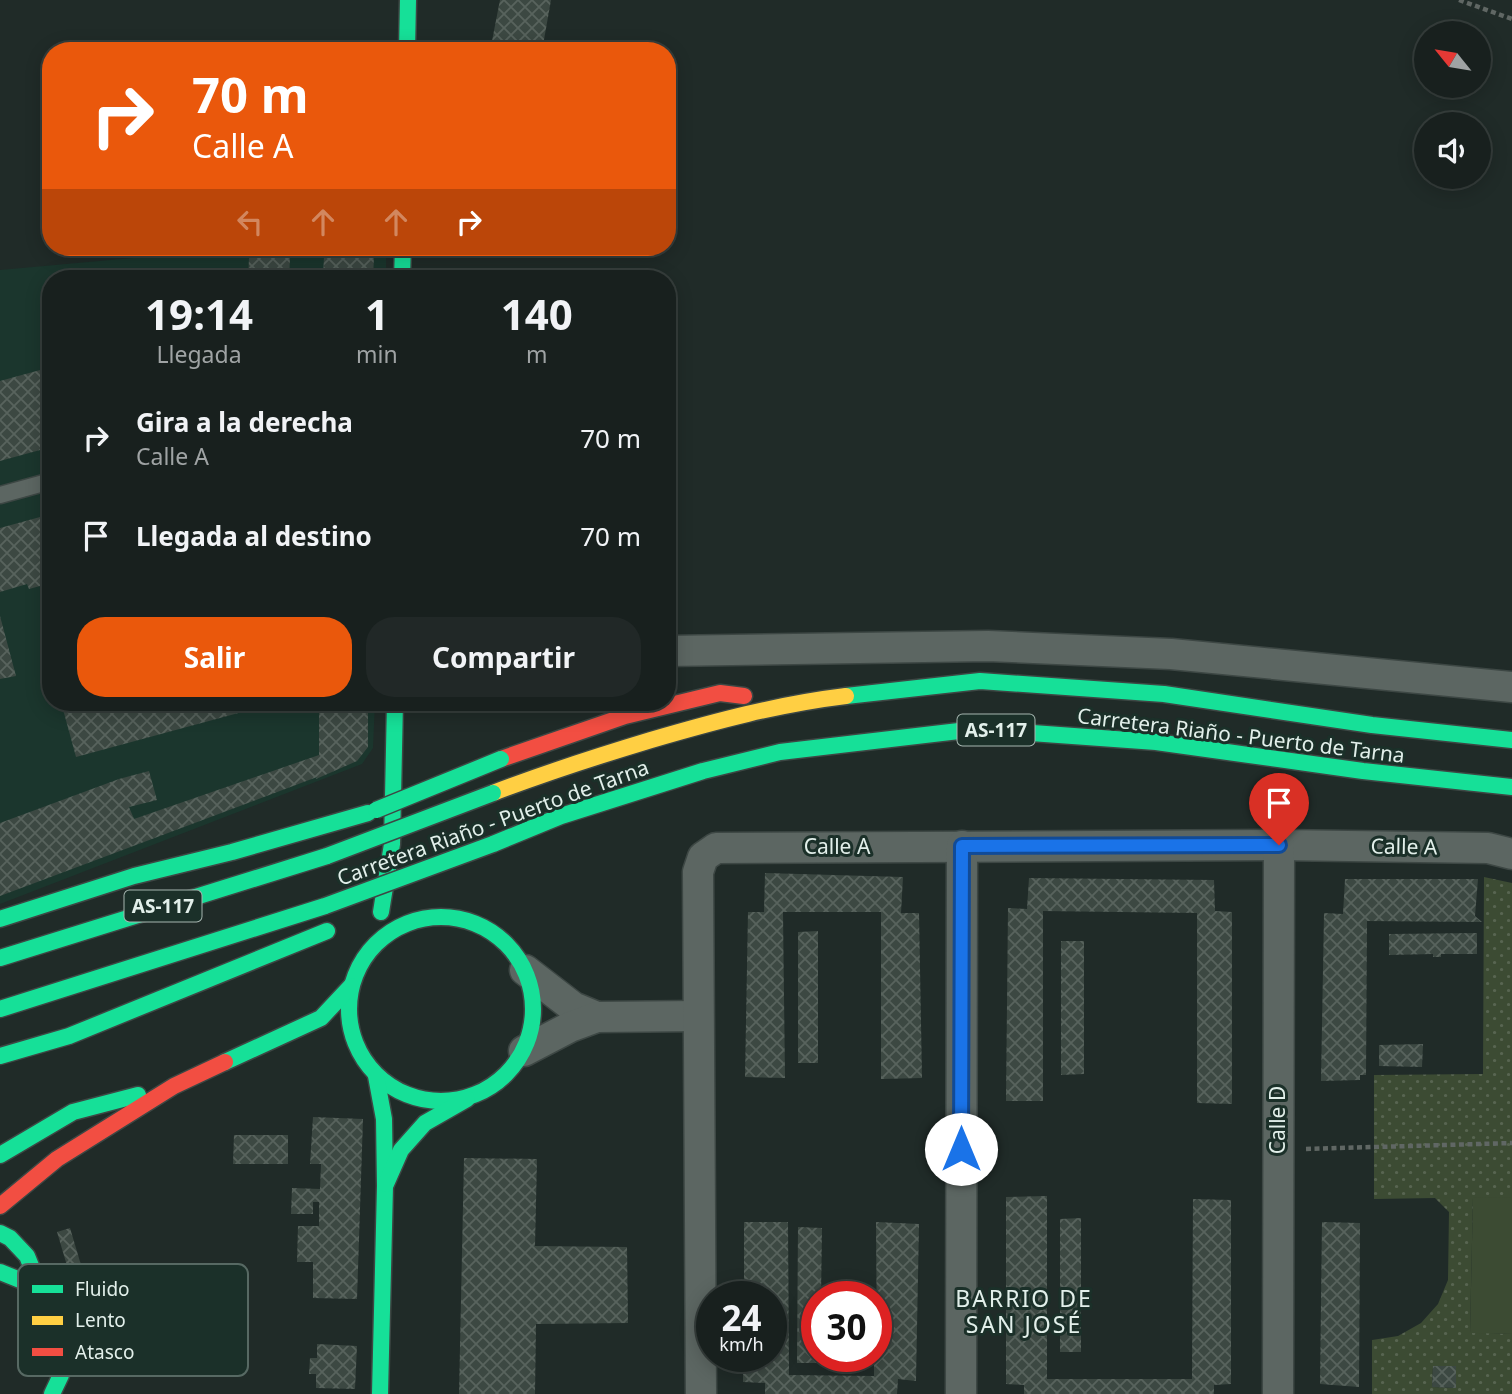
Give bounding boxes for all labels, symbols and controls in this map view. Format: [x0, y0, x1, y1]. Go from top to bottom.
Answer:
north arrow [1414, 21, 1491, 98]
map controls [1414, 21, 1491, 189]
text: 70 m [192, 61, 309, 127]
icon: right [77, 70, 168, 161]
button: sound [1414, 112, 1491, 189]
text: Calle A [192, 124, 294, 167]
icon: left [231, 203, 269, 241]
icon: ahead [304, 203, 342, 241]
icon: ahead [377, 203, 415, 241]
icon: right [450, 203, 488, 241]
text: 19:14 [145, 285, 253, 342]
text: 1 [365, 285, 389, 342]
text: 140 [501, 285, 573, 342]
text: Llegada [157, 338, 242, 370]
text: min [356, 338, 398, 370]
text: m [526, 338, 548, 370]
text: Gira a la derecha [136, 404, 353, 440]
icon: right [77, 419, 115, 457]
text: 70 m [580, 420, 641, 456]
text: Calle A [136, 440, 209, 472]
icon: arrive [77, 517, 115, 555]
text: Llegada al destino [136, 518, 372, 554]
text: 70 m [580, 518, 641, 554]
button: Salir [77, 617, 352, 697]
button: Compartir [366, 617, 641, 697]
street label: Carretera Riaño - Puerto de Tarna [1076, 701, 1406, 769]
road number: AS-117 [958, 715, 1034, 746]
street label: Carretera Riaño - Puerto de Tarna [333, 753, 652, 892]
pin [1249, 773, 1309, 845]
icon: arrive [1260, 784, 1298, 822]
street label: Calle A [1370, 831, 1438, 861]
street label: Calle A [804, 832, 871, 860]
road number: AS-117 [124, 890, 202, 922]
street label: Calle D [1263, 1086, 1291, 1154]
position arrow [924, 1112, 998, 1186]
legend [18, 1264, 248, 1376]
text: Fluido [75, 1276, 130, 1302]
speed limit sign: 30 [801, 1281, 892, 1372]
district label: BARRIO DE SAN JOSÉ [955, 1282, 1093, 1340]
text: 24 [721, 1294, 762, 1341]
text: Lento [75, 1307, 126, 1333]
text: km/h [719, 1332, 764, 1356]
text: Atasco [75, 1339, 134, 1365]

